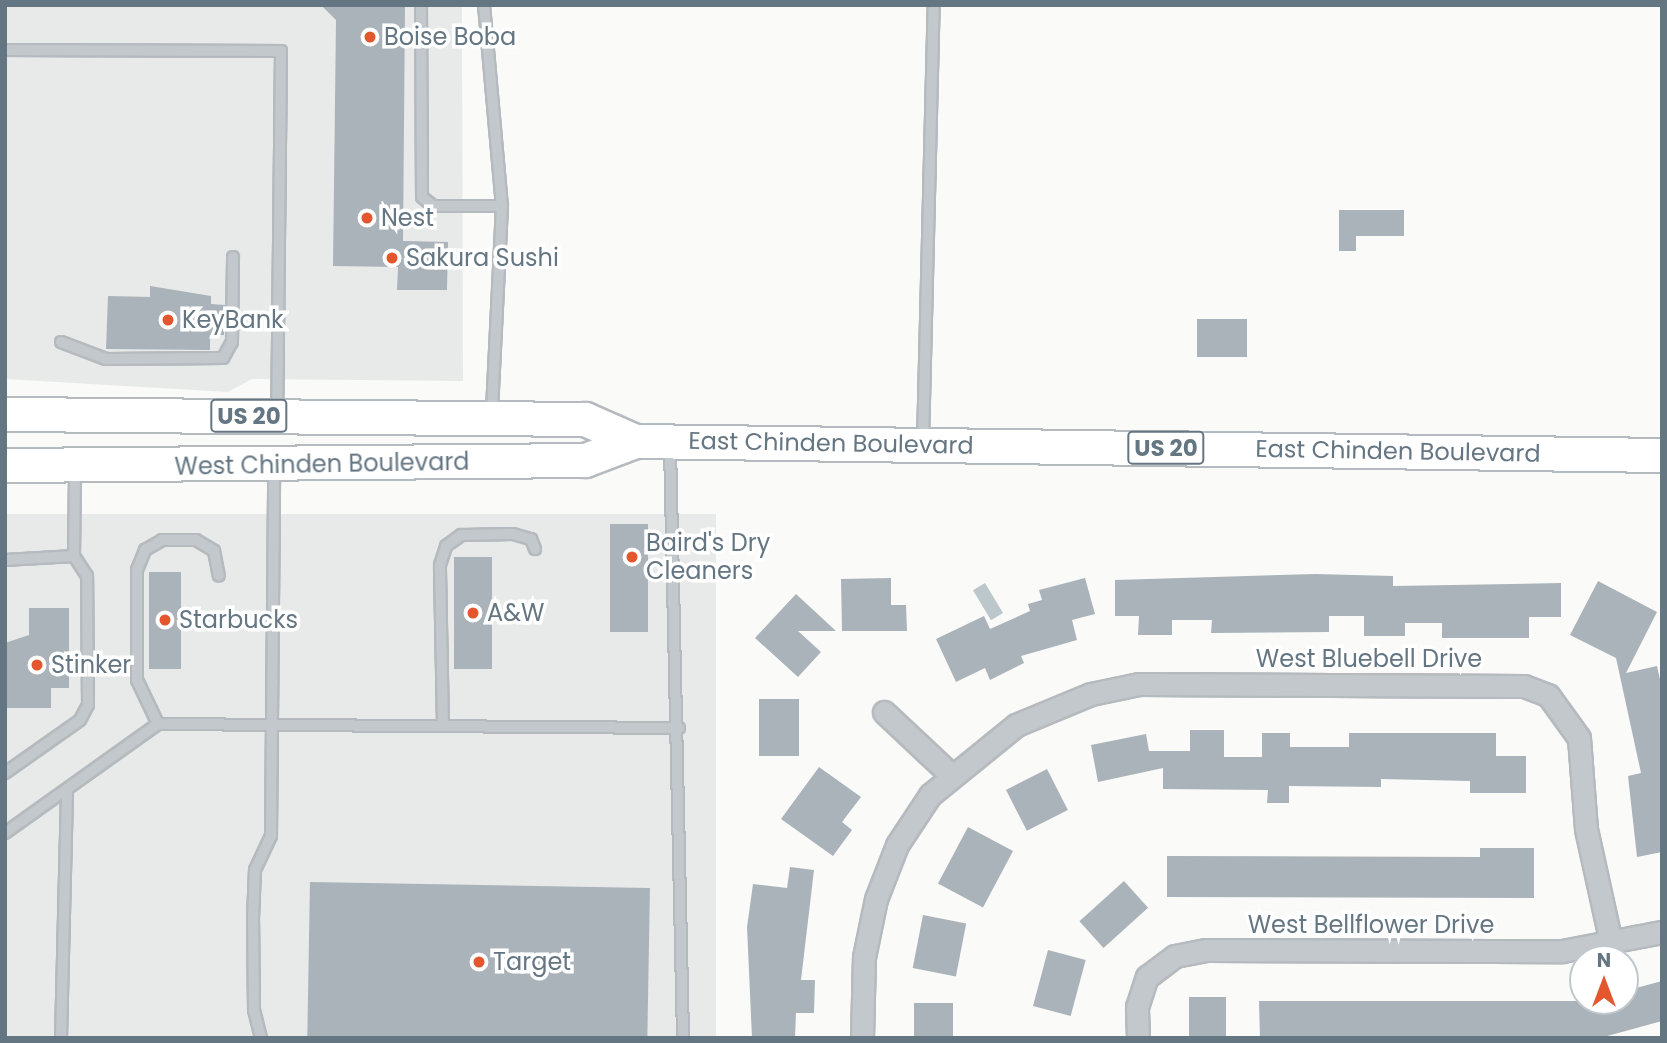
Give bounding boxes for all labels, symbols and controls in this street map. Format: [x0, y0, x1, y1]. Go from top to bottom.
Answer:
place label: Boise Boba [384, 23, 516, 51]
marker: Boise Boba [362, 29, 378, 45]
place label: Nest [381, 204, 434, 232]
marker: Nest [359, 210, 375, 226]
place label: Sakura Sushi [406, 244, 559, 272]
marker: Sakura Sushi [384, 250, 400, 266]
place label: KeyBank [182, 306, 283, 334]
marker: KeyBank [160, 312, 176, 328]
road number: US 20 [209, 396, 289, 436]
street label: East Chinden Boulevard [688, 426, 974, 460]
road number: US 20 [1126, 428, 1206, 468]
street label: East Chinden Boulevard [1255, 434, 1541, 468]
street label: West Chinden Boulevard [174, 447, 470, 481]
place label: Baird's Dry Cleaners [646, 529, 770, 585]
marker: Baird's Dry Cleaners [624, 549, 640, 565]
place label: A&W [487, 599, 544, 627]
marker: A&W [465, 605, 481, 621]
place label: Starbucks [179, 606, 298, 634]
marker: Starbucks [157, 612, 173, 628]
street label: West Bluebell Drive [1256, 645, 1482, 673]
place label: Stinker [51, 651, 131, 679]
marker: Stinker [29, 657, 45, 673]
street label: West Bellflower Drive [1248, 911, 1494, 939]
north arrow [1569, 945, 1639, 1015]
text: N [1597, 947, 1611, 974]
place label: Target [493, 948, 571, 976]
marker: Target [471, 954, 487, 970]

